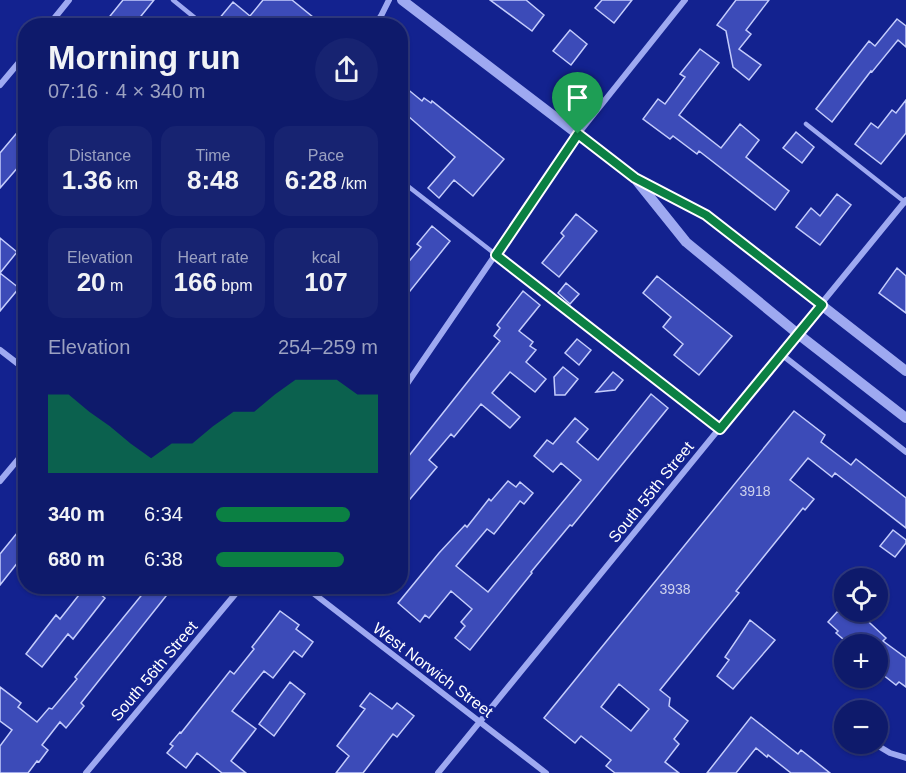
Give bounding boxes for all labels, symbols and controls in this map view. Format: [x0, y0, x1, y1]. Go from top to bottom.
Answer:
button: share [315, 38, 378, 101]
text: Morning run [48, 39, 240, 76]
pin [552, 72, 603, 134]
text: 07:16 · 4 × 340 m [48, 80, 205, 102]
icon: arrive [561, 81, 594, 114]
text: Distance [69, 147, 131, 164]
text: Time [196, 147, 230, 164]
text: Pace [308, 147, 344, 164]
text: 1.36 [62, 165, 112, 195]
text: 8:48 [187, 165, 239, 195]
text: 6:28 [285, 165, 337, 195]
text: km [112, 175, 138, 192]
text: /km [337, 175, 367, 192]
text: Elevation [67, 249, 133, 266]
text: Heart rate [177, 249, 249, 266]
text: kcal [312, 249, 340, 266]
text: 20 [77, 267, 106, 297]
text: 166 [174, 267, 217, 297]
text: 107 [304, 267, 348, 297]
text: m [106, 277, 123, 294]
text: bpm [217, 277, 252, 294]
text: Elevation [48, 336, 130, 358]
text: 254–259 m [278, 336, 378, 358]
street label: South 55th Street [605, 438, 697, 546]
house number: 3918 [739, 483, 771, 499]
text: 340 m [48, 503, 105, 525]
text: 6:34 [144, 503, 183, 525]
text: 680 m [48, 548, 105, 570]
text: 6:38 [144, 548, 183, 570]
map controls [834, 568, 888, 754]
button: locate [834, 568, 888, 622]
house number: 3938 [659, 581, 691, 597]
street label: South 56th Street [107, 617, 201, 724]
street label: West Norwich Street [370, 619, 497, 721]
button: + [834, 634, 888, 688]
button: − [834, 700, 888, 754]

